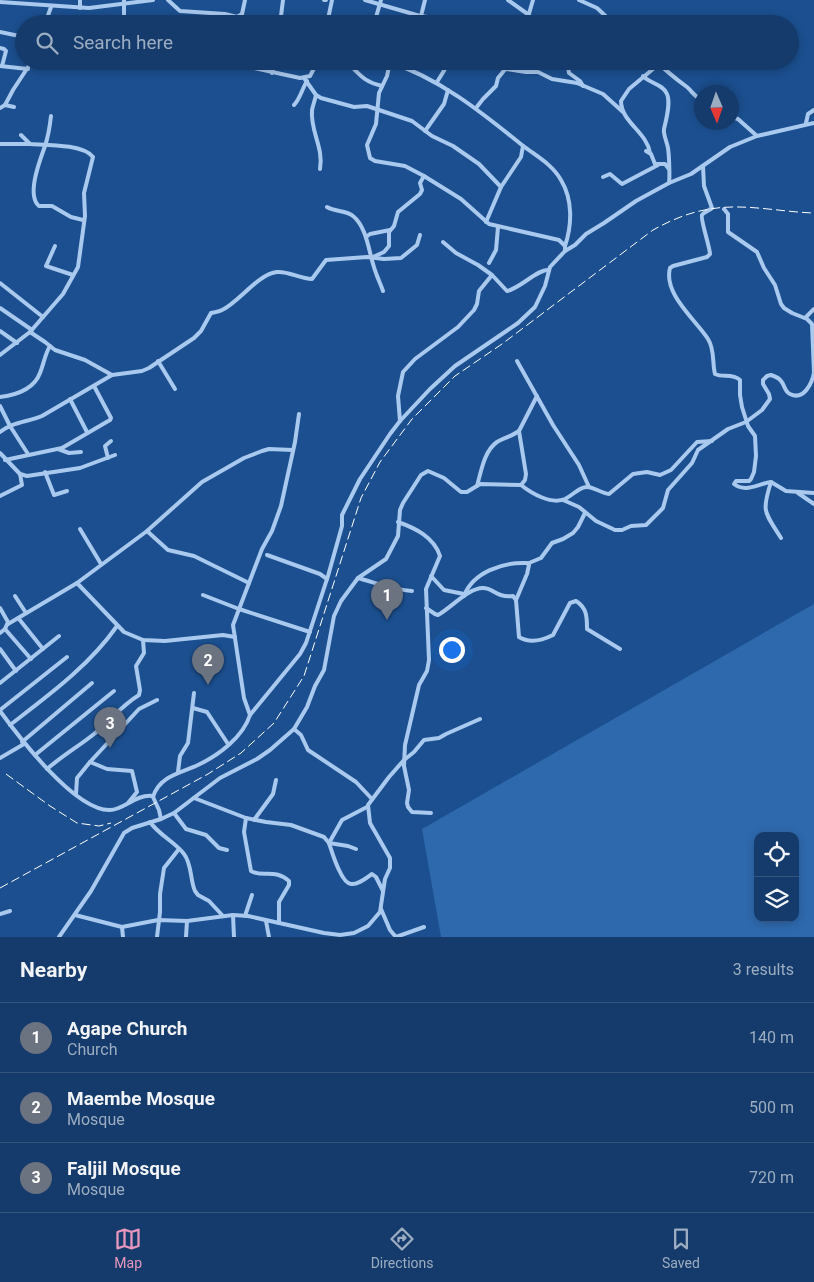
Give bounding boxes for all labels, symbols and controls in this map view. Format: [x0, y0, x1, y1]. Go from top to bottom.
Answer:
search box [15, 15, 799, 70]
icon: search [33, 29, 61, 57]
text: Search here [73, 31, 173, 54]
north arrow [694, 85, 739, 130]
pin: 1 [371, 579, 403, 620]
your location [439, 637, 465, 663]
pin: 2 [192, 644, 224, 685]
pin: 3 [94, 707, 126, 748]
map controls [754, 832, 799, 922]
button: locate [754, 832, 799, 877]
button: layers [754, 877, 799, 922]
text: Nearby [20, 958, 87, 982]
text: 3 results [733, 960, 794, 979]
text: Agape Church [67, 1017, 188, 1040]
text: 1 [31, 1028, 41, 1047]
text: 140 m [749, 1028, 794, 1047]
text: Church [67, 1040, 118, 1059]
text: Maembe Mosque [67, 1087, 215, 1110]
text: 2 [31, 1098, 41, 1117]
text: 500 m [749, 1098, 794, 1117]
text: Mosque [67, 1110, 125, 1129]
text: Faljil Mosque [67, 1157, 181, 1180]
text: 3 [31, 1168, 41, 1187]
text: 720 m [749, 1168, 794, 1187]
text: Mosque [67, 1180, 125, 1199]
tab: Map [114, 1225, 142, 1271]
tab: Directions [371, 1225, 434, 1271]
tab: Saved [662, 1225, 700, 1271]

